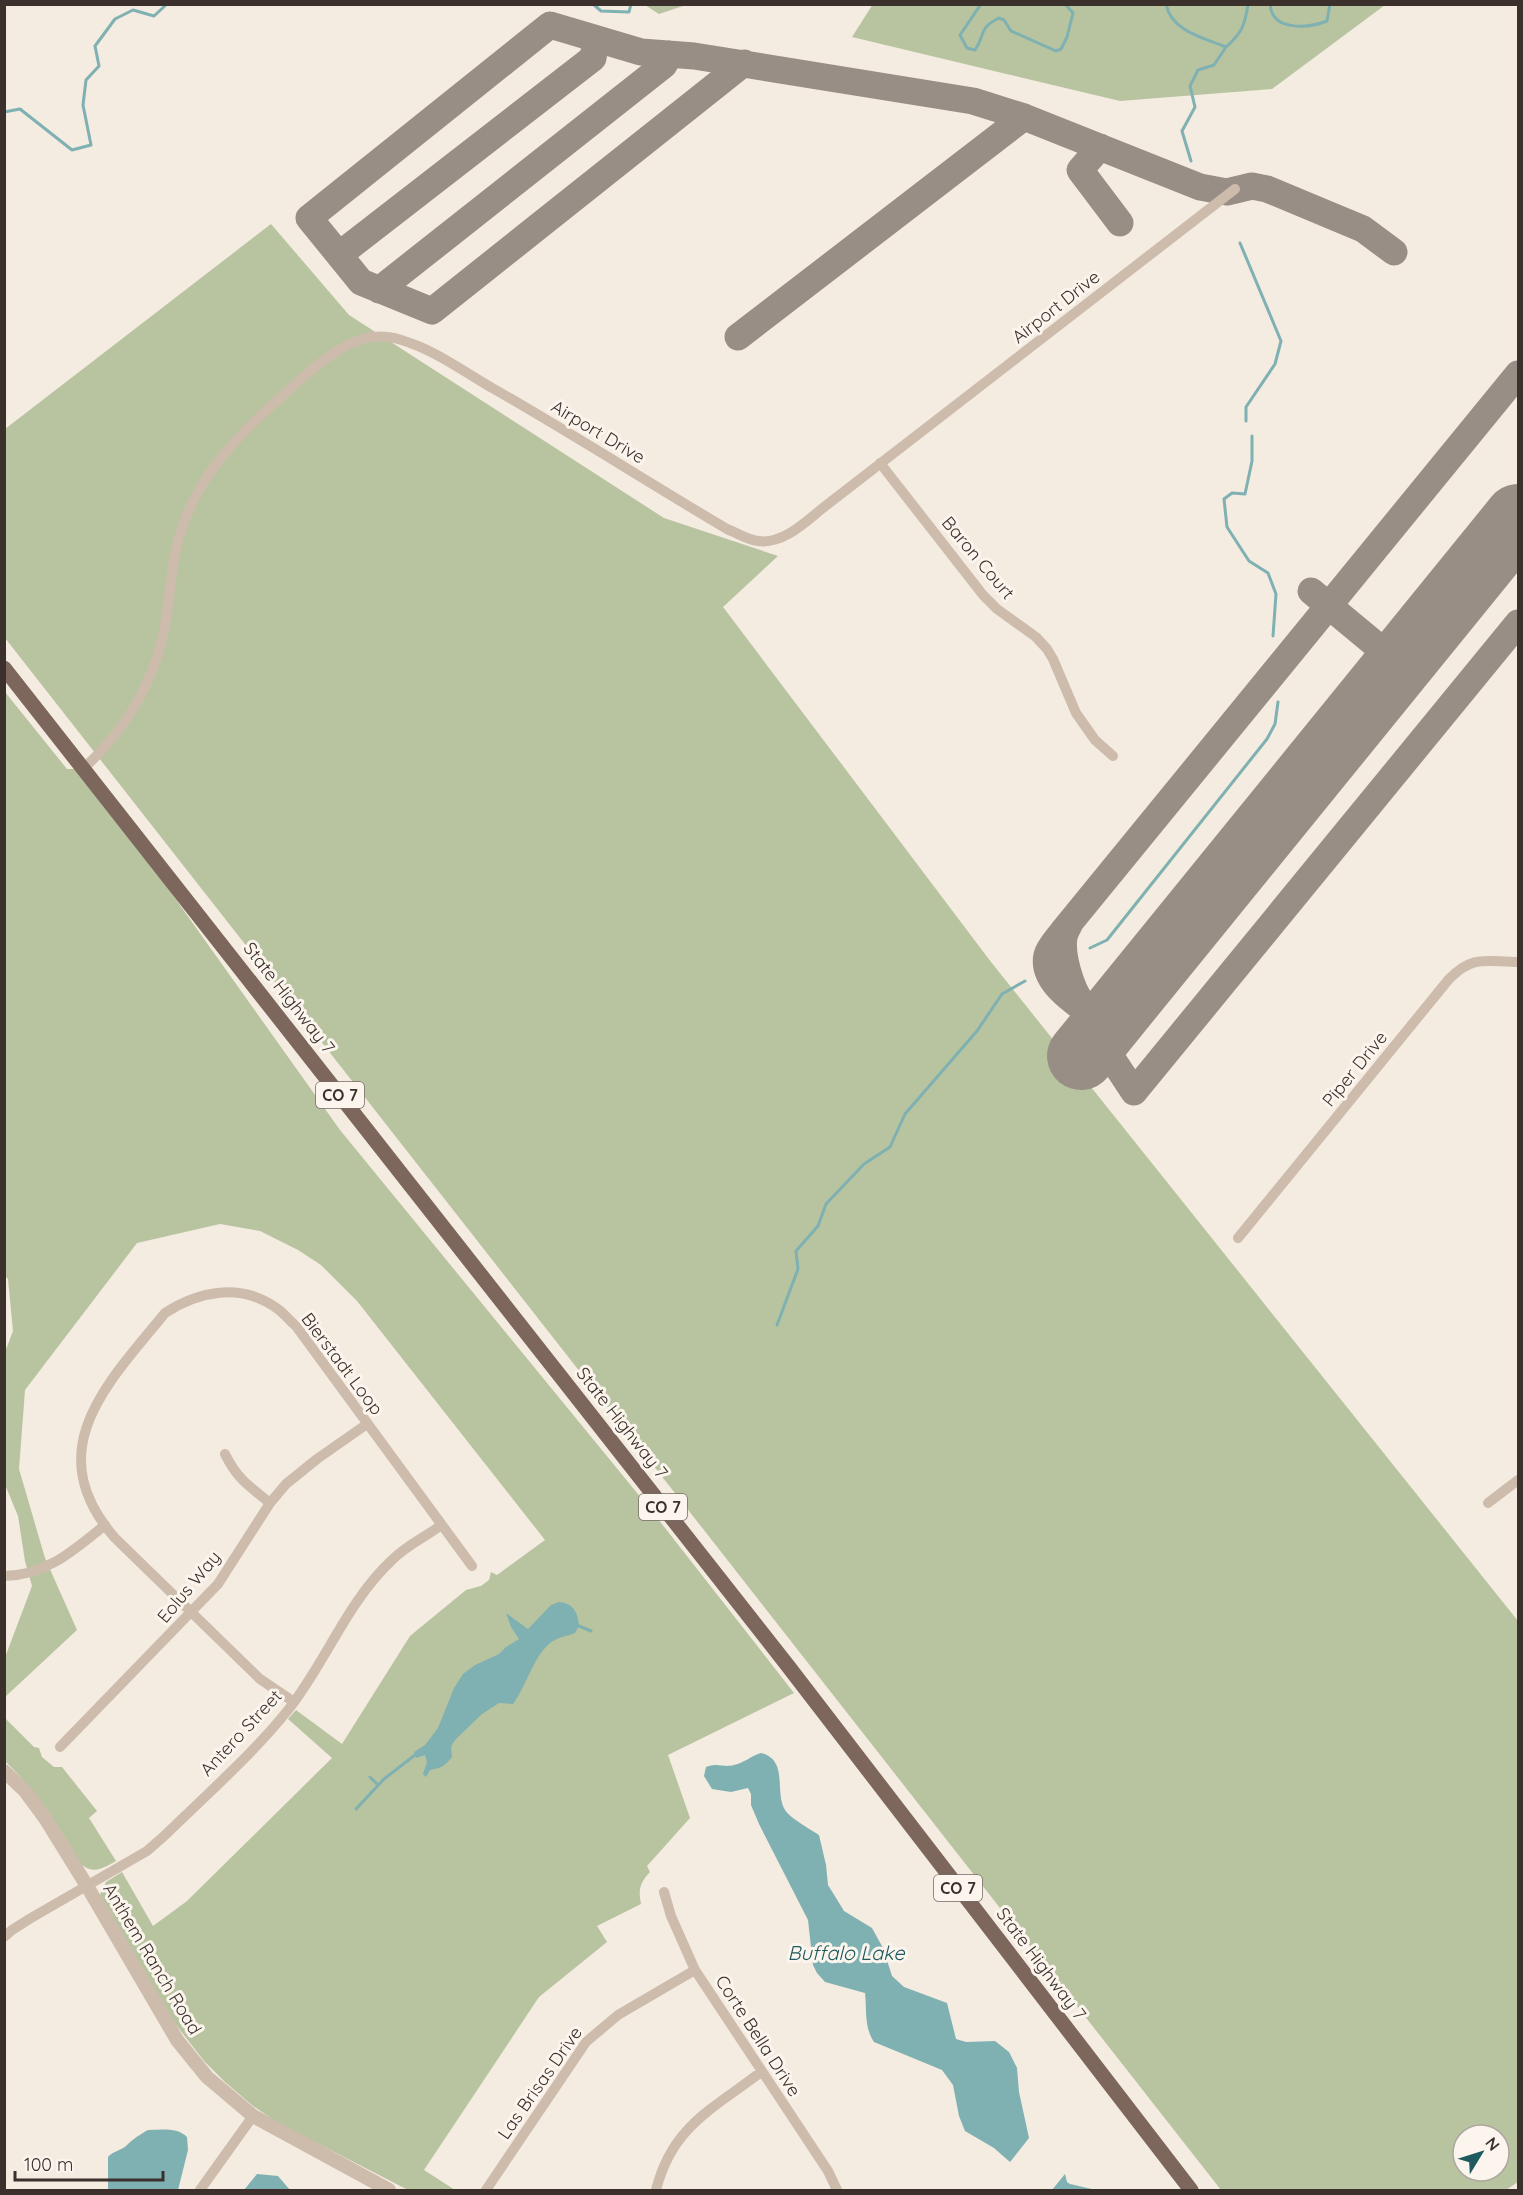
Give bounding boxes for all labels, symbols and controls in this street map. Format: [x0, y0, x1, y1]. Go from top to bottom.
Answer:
street label: Airport Drive [1007, 265, 1104, 348]
street label: Airport Drive [547, 395, 649, 469]
street label: Baron Court [937, 512, 1020, 604]
street label: State Highway 7 [239, 937, 340, 1058]
street label: Piper Drive [1317, 1026, 1392, 1111]
road number: CO 7 [316, 1082, 364, 1108]
street label: Bierstadt Loop [296, 1308, 388, 1420]
street label: State Highway 7 [572, 1362, 673, 1483]
road number: CO 7 [639, 1494, 687, 1520]
street label: Eolus Way [152, 1546, 225, 1627]
street label: Antero Street [195, 1685, 286, 1781]
road number: CO 7 [934, 1875, 982, 1901]
street label: Anthem Ranch Road [98, 1879, 207, 2039]
street label: State Highway 7 [991, 1903, 1091, 2025]
water label: Buffalo Lake [787, 1940, 905, 1965]
street label: Corte Bella Drive [711, 1971, 806, 2101]
street label: Las Brisas Drive [492, 2022, 587, 2144]
north arrow [1451, 2123, 1511, 2183]
text: N [1481, 2133, 1504, 2155]
scale bar [15, 2144, 164, 2182]
text: 100 m [24, 2153, 73, 2176]

